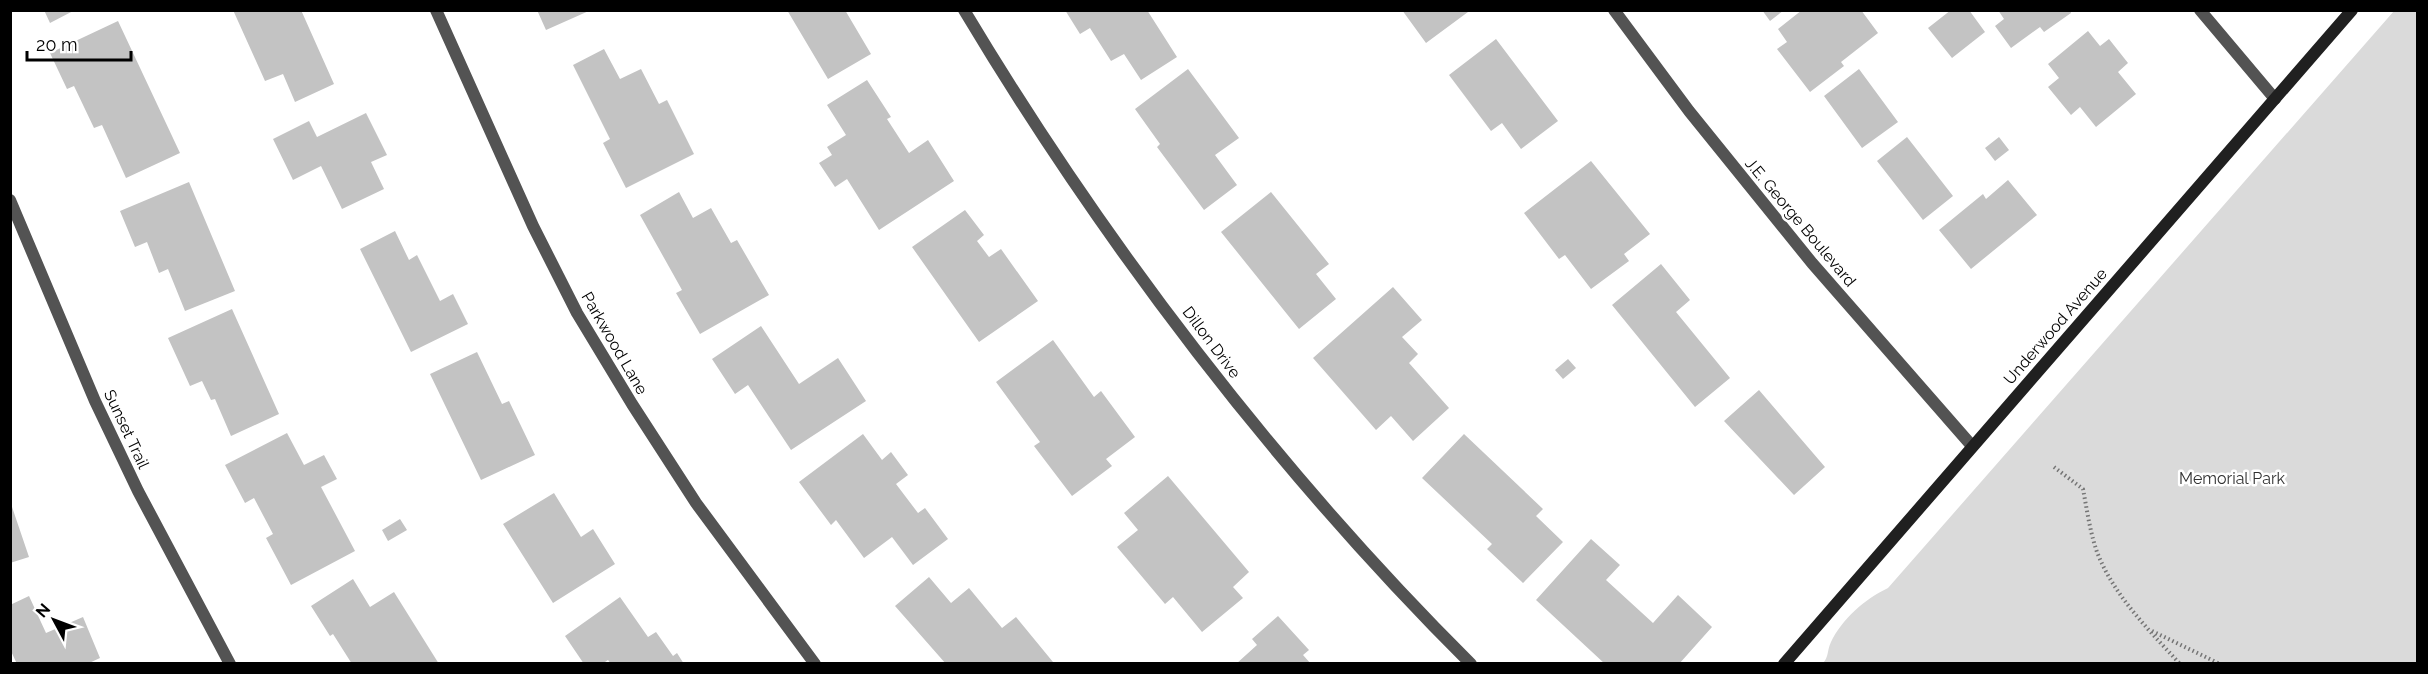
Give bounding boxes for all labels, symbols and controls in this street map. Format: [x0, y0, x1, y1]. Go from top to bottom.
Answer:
scale bar [27, 24, 130, 62]
text: 20 m [36, 34, 78, 55]
street label: J.E. George Boulevard [1741, 154, 1860, 291]
street label: Underwood Avenue [2000, 264, 2111, 388]
street label: Parkwood Lane [578, 289, 652, 398]
street label: Dillon Drive [1179, 303, 1245, 382]
street label: Sunset Trail [100, 387, 153, 472]
park label: Memorial Park [2179, 469, 2285, 488]
north arrow [24, 590, 84, 650]
text: N [32, 600, 54, 621]

